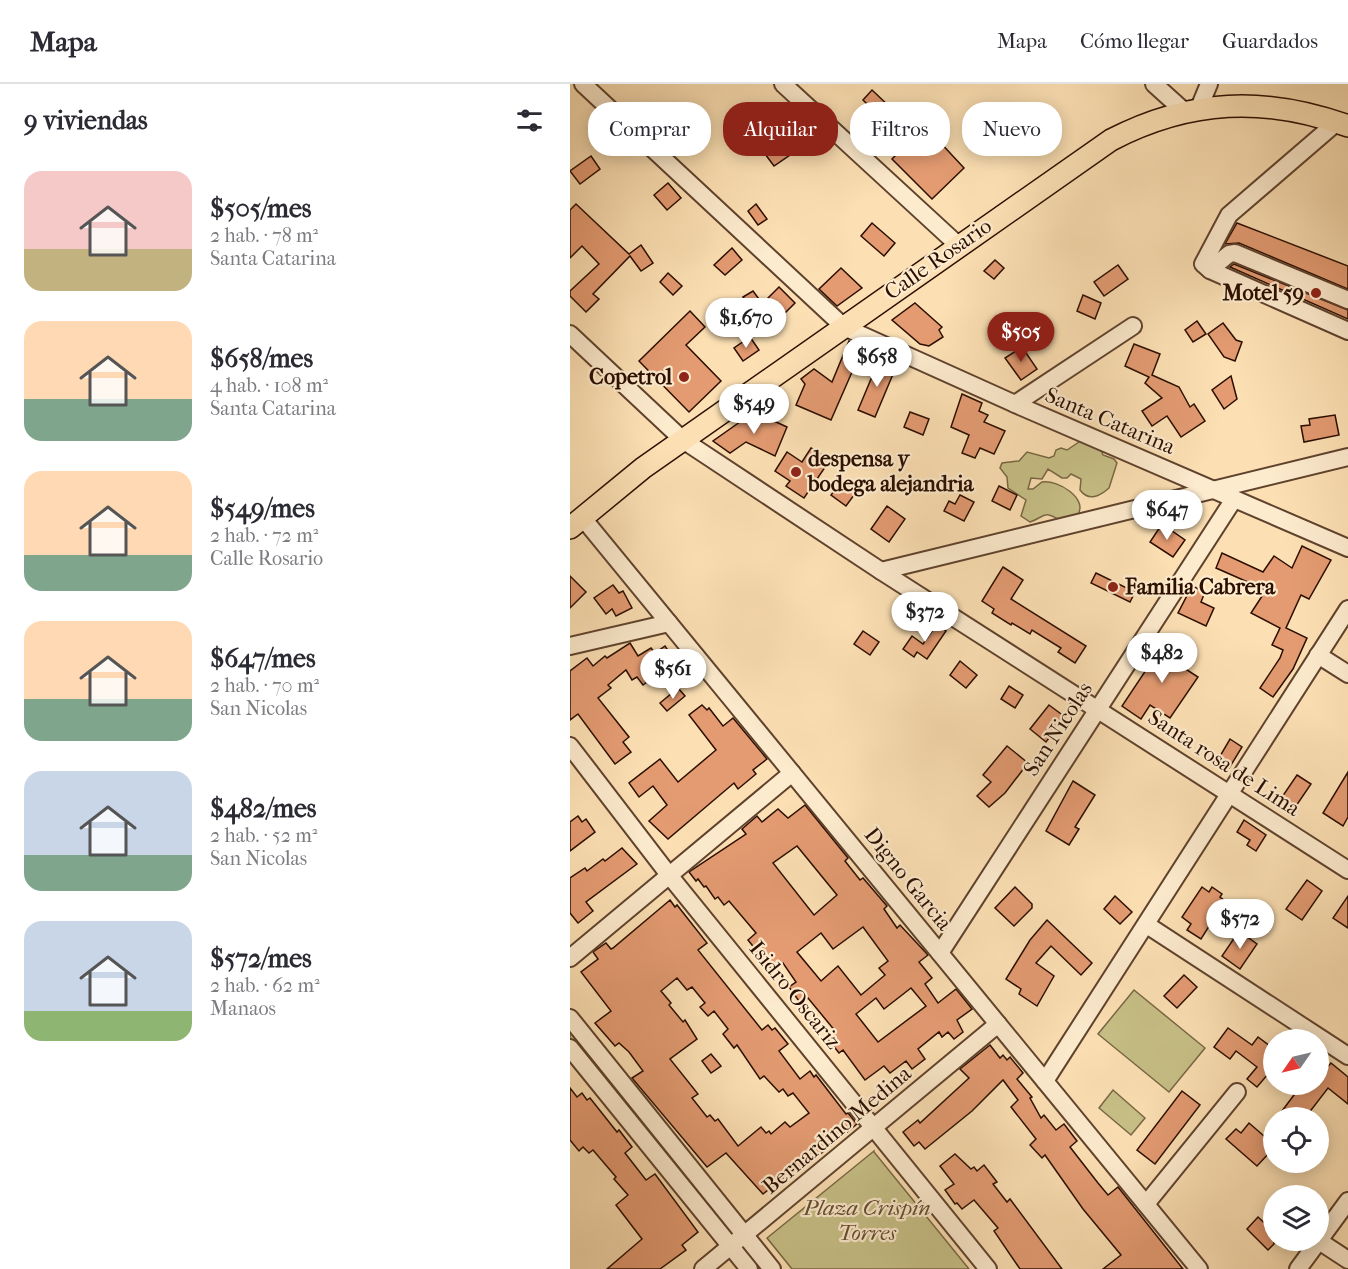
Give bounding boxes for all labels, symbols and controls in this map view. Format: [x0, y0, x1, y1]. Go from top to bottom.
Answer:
text: Mapa [30, 25, 97, 58]
text: Mapa [997, 29, 1047, 53]
text: Cómo llegar [1080, 29, 1189, 53]
text: Guardados [1222, 29, 1318, 53]
chip: Comprar [588, 102, 711, 156]
chip: Alquilar [723, 102, 838, 156]
chip: Filtros [850, 102, 950, 156]
chip: Nuevo [962, 102, 1062, 156]
icon: filters [513, 104, 546, 137]
text: 9 viviendas [24, 105, 148, 136]
text: $505/mes [210, 193, 311, 224]
icon: home [72, 195, 144, 267]
street label: Calle Rosario [880, 213, 996, 305]
text: 2 hab. · 78 m² [210, 224, 318, 247]
text: Santa Catarina [210, 247, 336, 270]
place label: Motel 59 [1222, 280, 1304, 306]
marker: Motel 59 [1309, 286, 1323, 300]
pin: $1,670 [697, 298, 795, 349]
text: $1,670 [719, 306, 773, 329]
pin: $505 [985, 312, 1057, 363]
text: $505 [1001, 320, 1041, 343]
pin: $658 [841, 337, 913, 388]
text: $658/mes [210, 343, 313, 374]
icon: home [72, 345, 144, 417]
text: $658 [857, 345, 897, 368]
place label: Copetrol [589, 364, 673, 390]
marker: Copetrol [677, 370, 691, 384]
text: 4 hab. · 108 m² [210, 374, 328, 397]
street label: Santa Catarina [1041, 382, 1180, 460]
pin: $549 [718, 384, 790, 435]
text: $549 [733, 392, 775, 415]
text: Santa Catarina [210, 397, 336, 420]
place label: despensa y bodega alejandria [807, 446, 974, 497]
marker: despensa y bodega alejandria [789, 465, 803, 479]
pin: $647 [1131, 490, 1203, 541]
text: $549/mes [210, 493, 315, 524]
icon: home [72, 495, 144, 567]
text: $647 [1146, 498, 1188, 521]
text: 2 hab. · 72 m² [210, 524, 318, 547]
text: Calle Rosario [210, 547, 323, 570]
place label: Familia Cabrera [1124, 574, 1276, 600]
marker: Familia Cabrera [1106, 580, 1120, 594]
pin: $372 [889, 592, 961, 643]
text: $372 [905, 600, 945, 623]
pin: $482 [1126, 633, 1198, 684]
text: $482 [1140, 641, 1184, 664]
text: $647/mes [210, 643, 315, 674]
icon: home [72, 645, 144, 717]
pin: $561 [637, 649, 709, 700]
text: $561 [654, 657, 692, 680]
text: 2 hab. · 70 m² [210, 674, 319, 697]
street label: San Nicolas [1018, 677, 1098, 781]
text: San Nicolas [210, 697, 307, 720]
street label: Santa rosa de Lima [1143, 704, 1306, 822]
text: $482/mes [210, 793, 316, 824]
icon: home [72, 795, 144, 867]
street label: Digno Garcia [859, 822, 958, 936]
text: 2 hab. · 52 m² [210, 824, 317, 847]
text: San Nicolas [210, 847, 307, 870]
pin: $572 [1204, 899, 1276, 950]
text: $572 [1220, 907, 1260, 930]
street label: Isidro Oscariz [744, 936, 847, 1054]
text: $572/mes [210, 943, 312, 974]
icon: home [72, 945, 144, 1017]
text: 2 hab. · 62 m² [210, 974, 320, 997]
text: Manaos [210, 997, 276, 1020]
north arrow [1263, 1029, 1329, 1095]
map controls [1263, 1029, 1329, 1251]
street label: Bernardino Medina [757, 1060, 917, 1200]
button: locate [1263, 1107, 1329, 1173]
button: layers [1263, 1185, 1329, 1251]
park label: Plaza Crispín Torres [802, 1195, 931, 1246]

